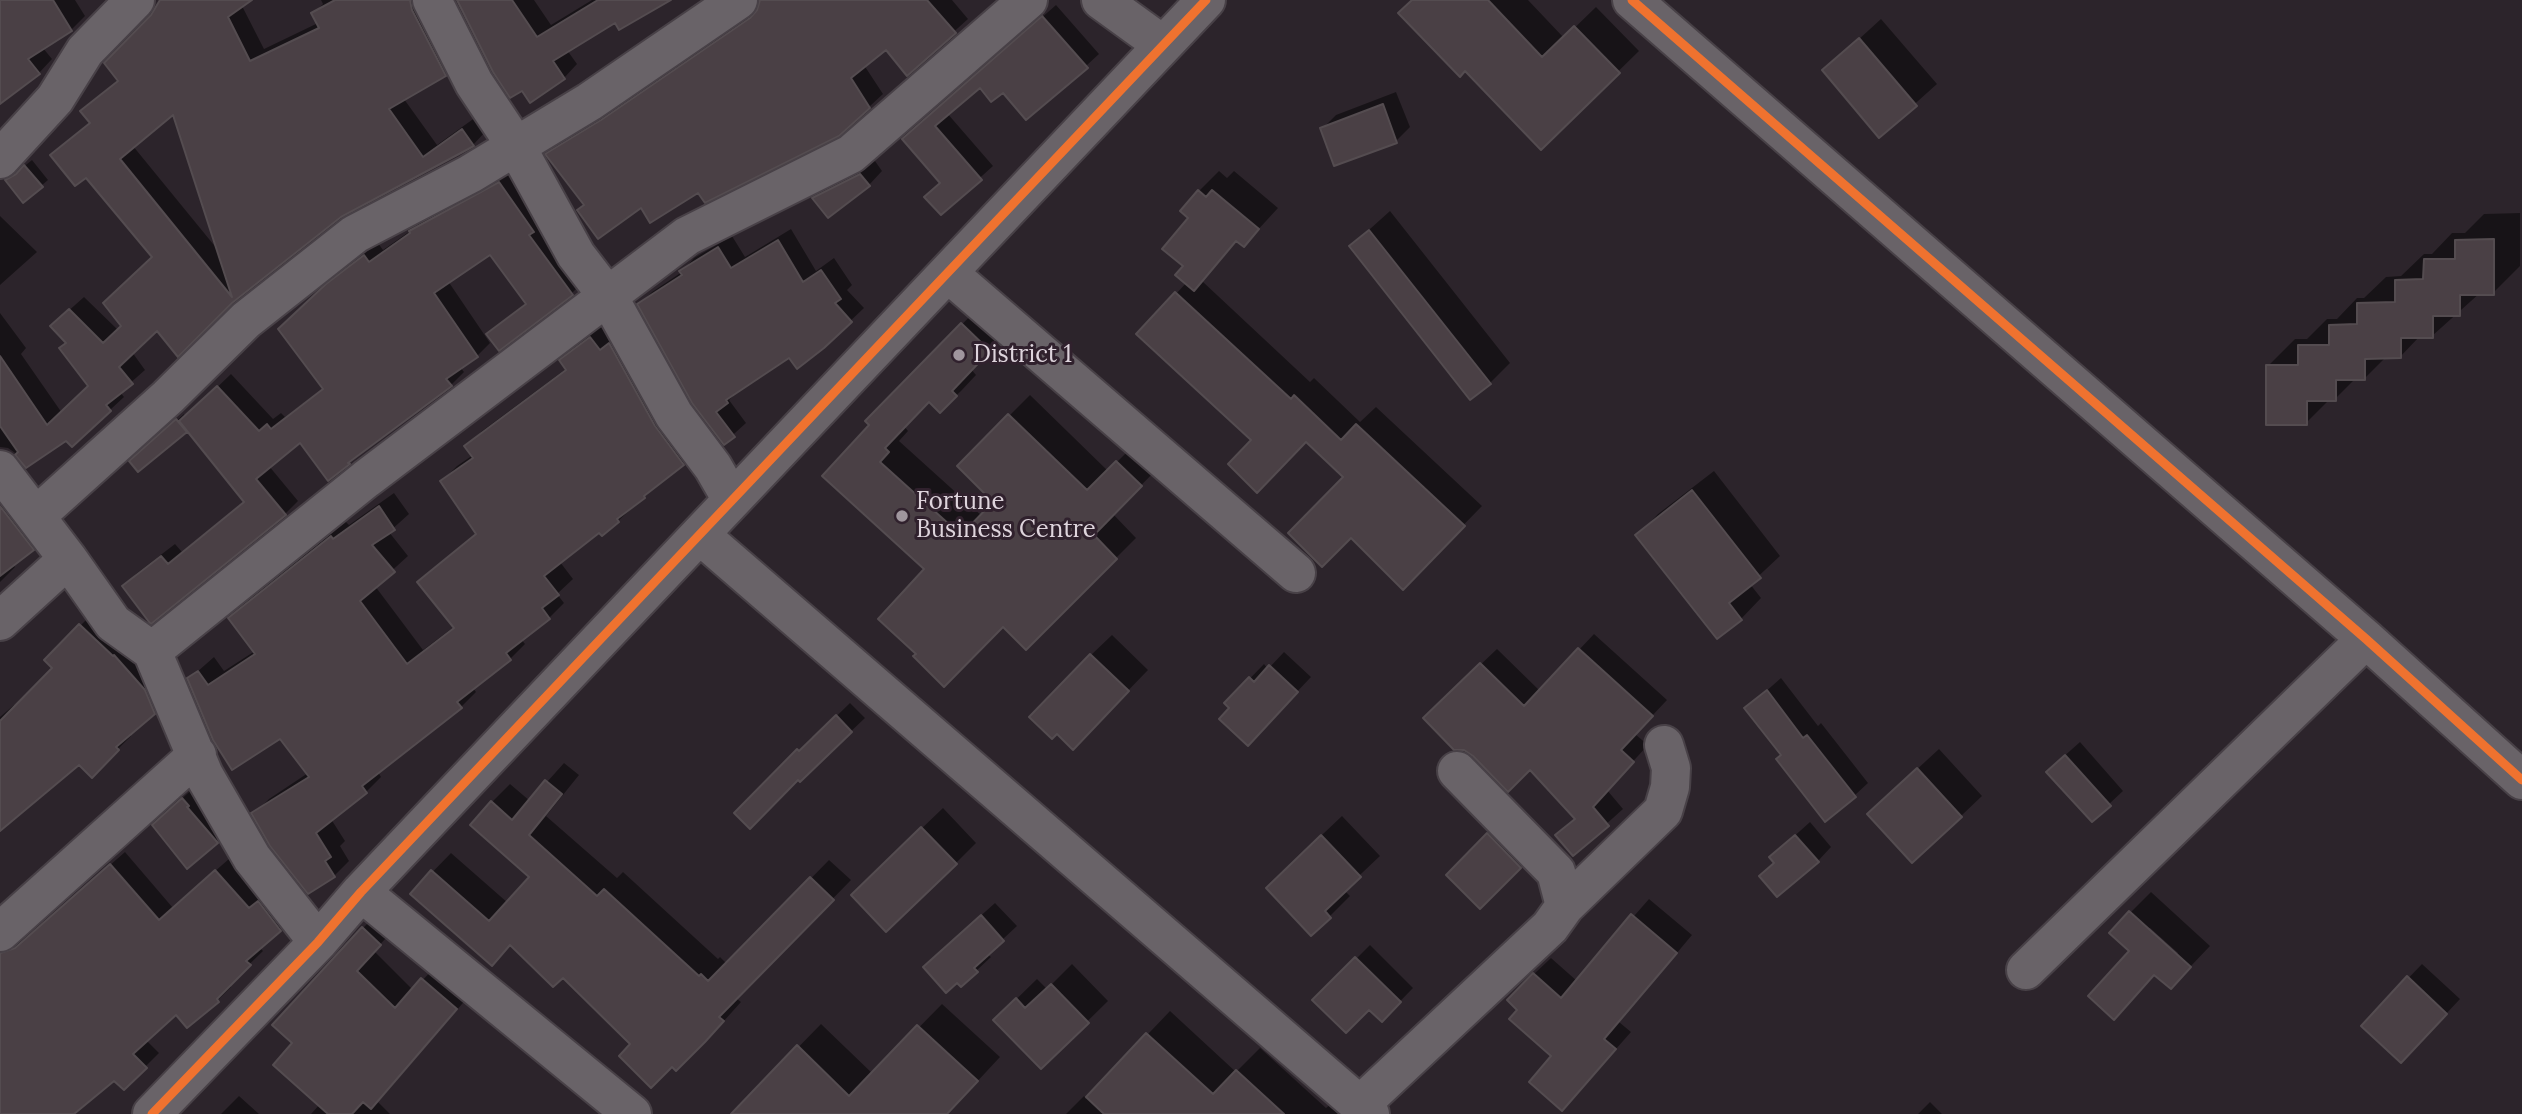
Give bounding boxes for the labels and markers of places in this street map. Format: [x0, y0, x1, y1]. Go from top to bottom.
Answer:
place label: District 1 [973, 341, 1072, 369]
marker: District 1 [951, 347, 967, 363]
place label: Fortune Business Centre [916, 488, 1096, 544]
marker: Fortune Business Centre [894, 508, 910, 524]

